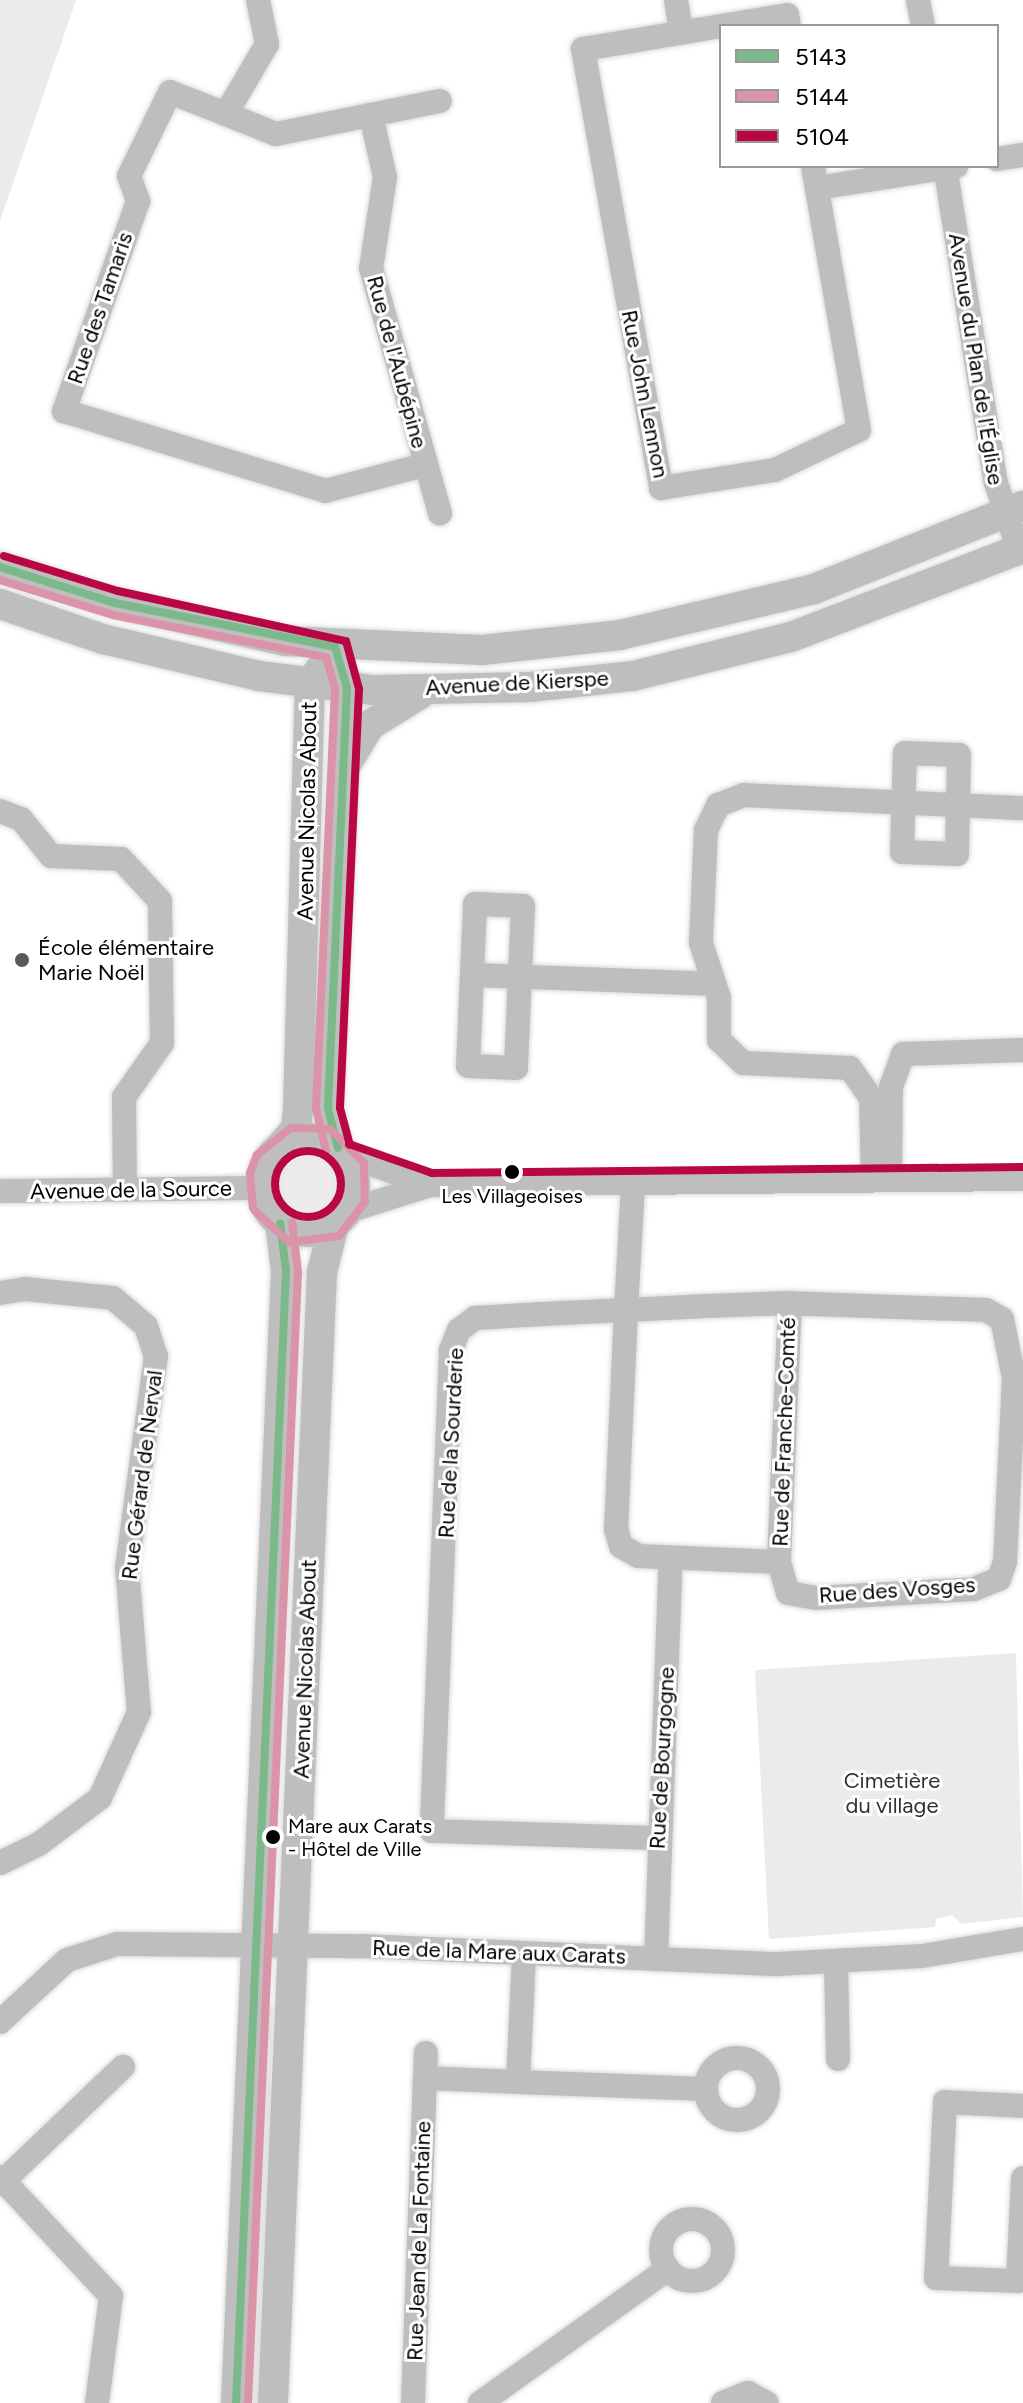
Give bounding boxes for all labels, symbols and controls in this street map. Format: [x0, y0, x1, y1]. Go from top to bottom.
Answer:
legend [719, 24, 999, 168]
text: 5143 [795, 42, 847, 71]
text: 5144 [795, 82, 849, 111]
text: 5104 [795, 122, 849, 151]
street label: Rue des Tamaris [62, 229, 138, 387]
street label: Avenue du Plan de l'Église [943, 231, 1009, 487]
street label: Rue de l'Aubépine [361, 273, 433, 451]
street label: Rue John Lennon [616, 308, 674, 480]
street label: Avenue de Kierspe [425, 665, 609, 701]
street label: Avenue Nicolas About [292, 701, 322, 921]
place label: École élémentaire Marie Noël [38, 934, 214, 986]
marker: École élémentaire Marie Noël [13, 951, 31, 969]
marker: Les Villageoises [504, 1164, 520, 1180]
street label: Avenue de la Source [30, 1175, 232, 1205]
place label: Les Villageoises [441, 1184, 583, 1208]
street label: Rue de Franche-Comté [767, 1317, 801, 1547]
street label: Rue de la Sourderie [433, 1347, 469, 1539]
street label: Rue Gérard de Nerval [116, 1369, 168, 1581]
street label: Avenue Nicolas About [288, 1559, 322, 1779]
street label: Rue des Vosges [818, 1571, 976, 1609]
street label: Rue de Bourgogne [644, 1666, 680, 1850]
park label: Cimetière du village [844, 1767, 940, 1818]
place label: Mare aux Carats - Hôtel de Ville [288, 1814, 432, 1861]
marker: Mare aux Carats - Hôtel de Ville [265, 1829, 281, 1845]
street label: Rue de la Mare aux Carats [372, 1934, 626, 1970]
street label: Rue Jean de La Fontaine [402, 2121, 436, 2361]

